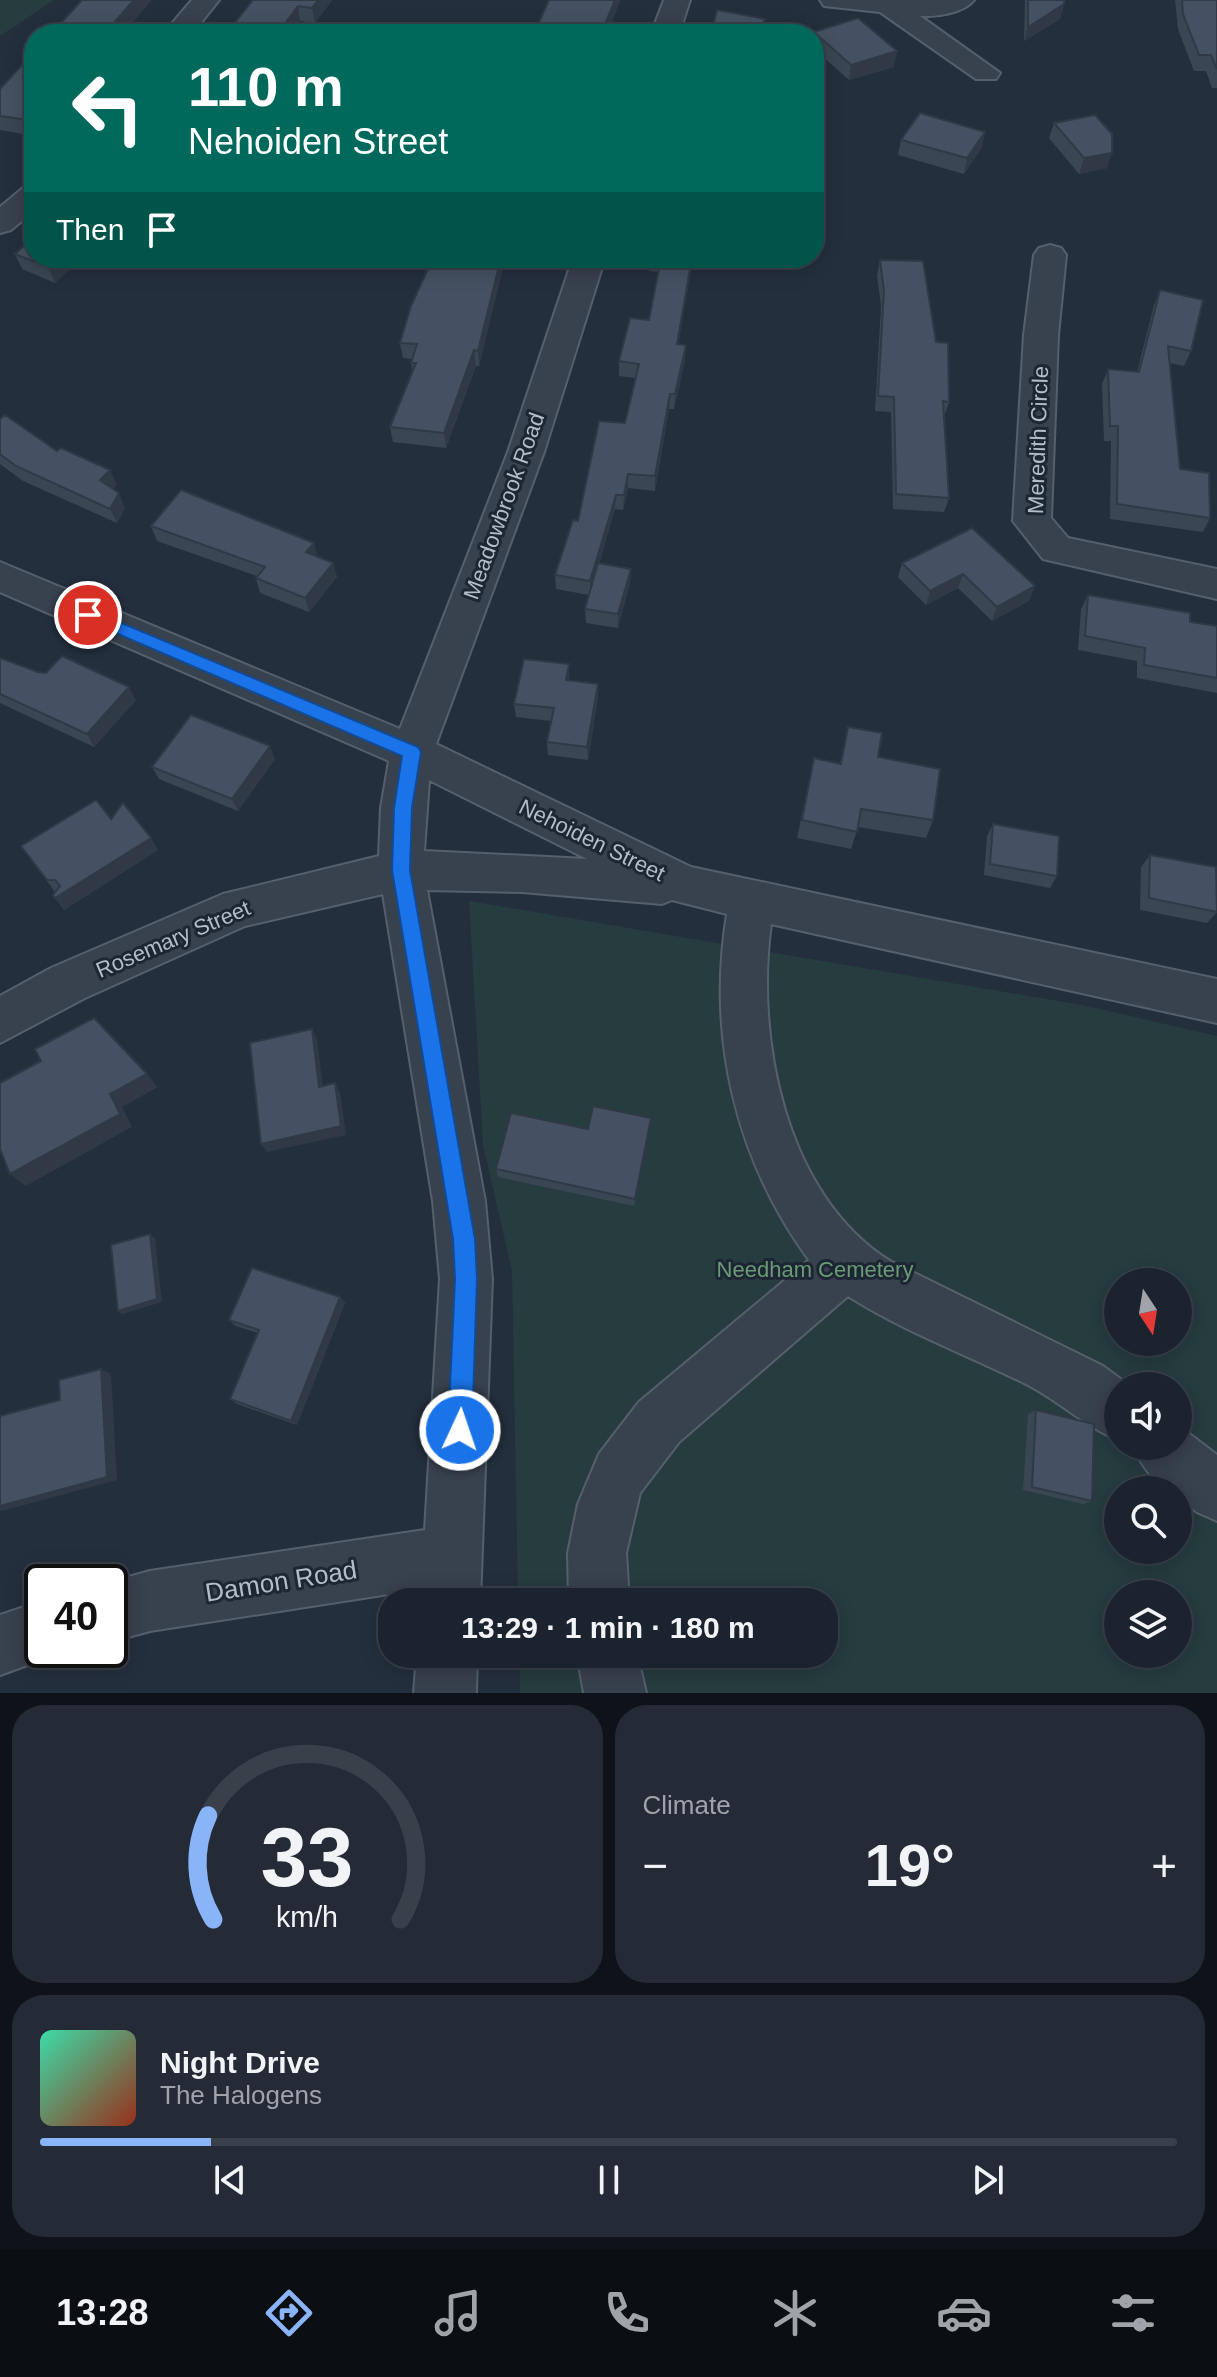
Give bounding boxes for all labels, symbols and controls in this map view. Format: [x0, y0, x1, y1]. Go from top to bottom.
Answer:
text: 110 m [188, 55, 344, 118]
icon: left [56, 56, 160, 160]
text: Nehoiden Street [188, 121, 448, 162]
icon: arrive [140, 208, 184, 252]
text: Then [56, 213, 124, 246]
street label: Meredith Circle [1023, 366, 1053, 514]
street label: Meadowbrook Road [459, 409, 549, 603]
pin [54, 581, 122, 649]
icon: arrive [66, 593, 110, 637]
street label: Nehoiden Street [515, 794, 669, 886]
street label: Rosemary Street [92, 895, 254, 983]
park label: Needham Cemetery [717, 1257, 913, 1282]
north arrow [1104, 1268, 1192, 1356]
map controls [1104, 1268, 1192, 1668]
button: sound [1104, 1372, 1192, 1460]
position arrow [418, 1388, 502, 1472]
button: search [1104, 1476, 1192, 1564]
street label: Damon Road [203, 1554, 359, 1608]
speed limit sign: 40 [24, 1564, 128, 1668]
button: layers [1104, 1580, 1192, 1668]
text: 13:29 · 1 min · 180 m [461, 1611, 755, 1644]
text: Climate [643, 1790, 731, 1820]
text: 33 [261, 1811, 354, 1904]
text: 19° [864, 1832, 955, 1899]
text: − [643, 1841, 668, 1890]
text: + [1151, 1841, 1177, 1890]
text: km/h [276, 1901, 338, 1933]
text: Night Drive [160, 2046, 320, 2079]
text: The Halogens [160, 2080, 322, 2110]
icon: previous [208, 2158, 252, 2202]
icon: pause [587, 2158, 631, 2202]
icon: next [966, 2158, 1010, 2202]
icon: directions [261, 2285, 317, 2341]
icon: music [430, 2285, 486, 2341]
icon: phone [599, 2285, 655, 2341]
icon: climate [767, 2285, 823, 2341]
icon: car [936, 2285, 992, 2341]
icon: filters [1105, 2285, 1161, 2341]
text: 13:28 [56, 2292, 148, 2333]

